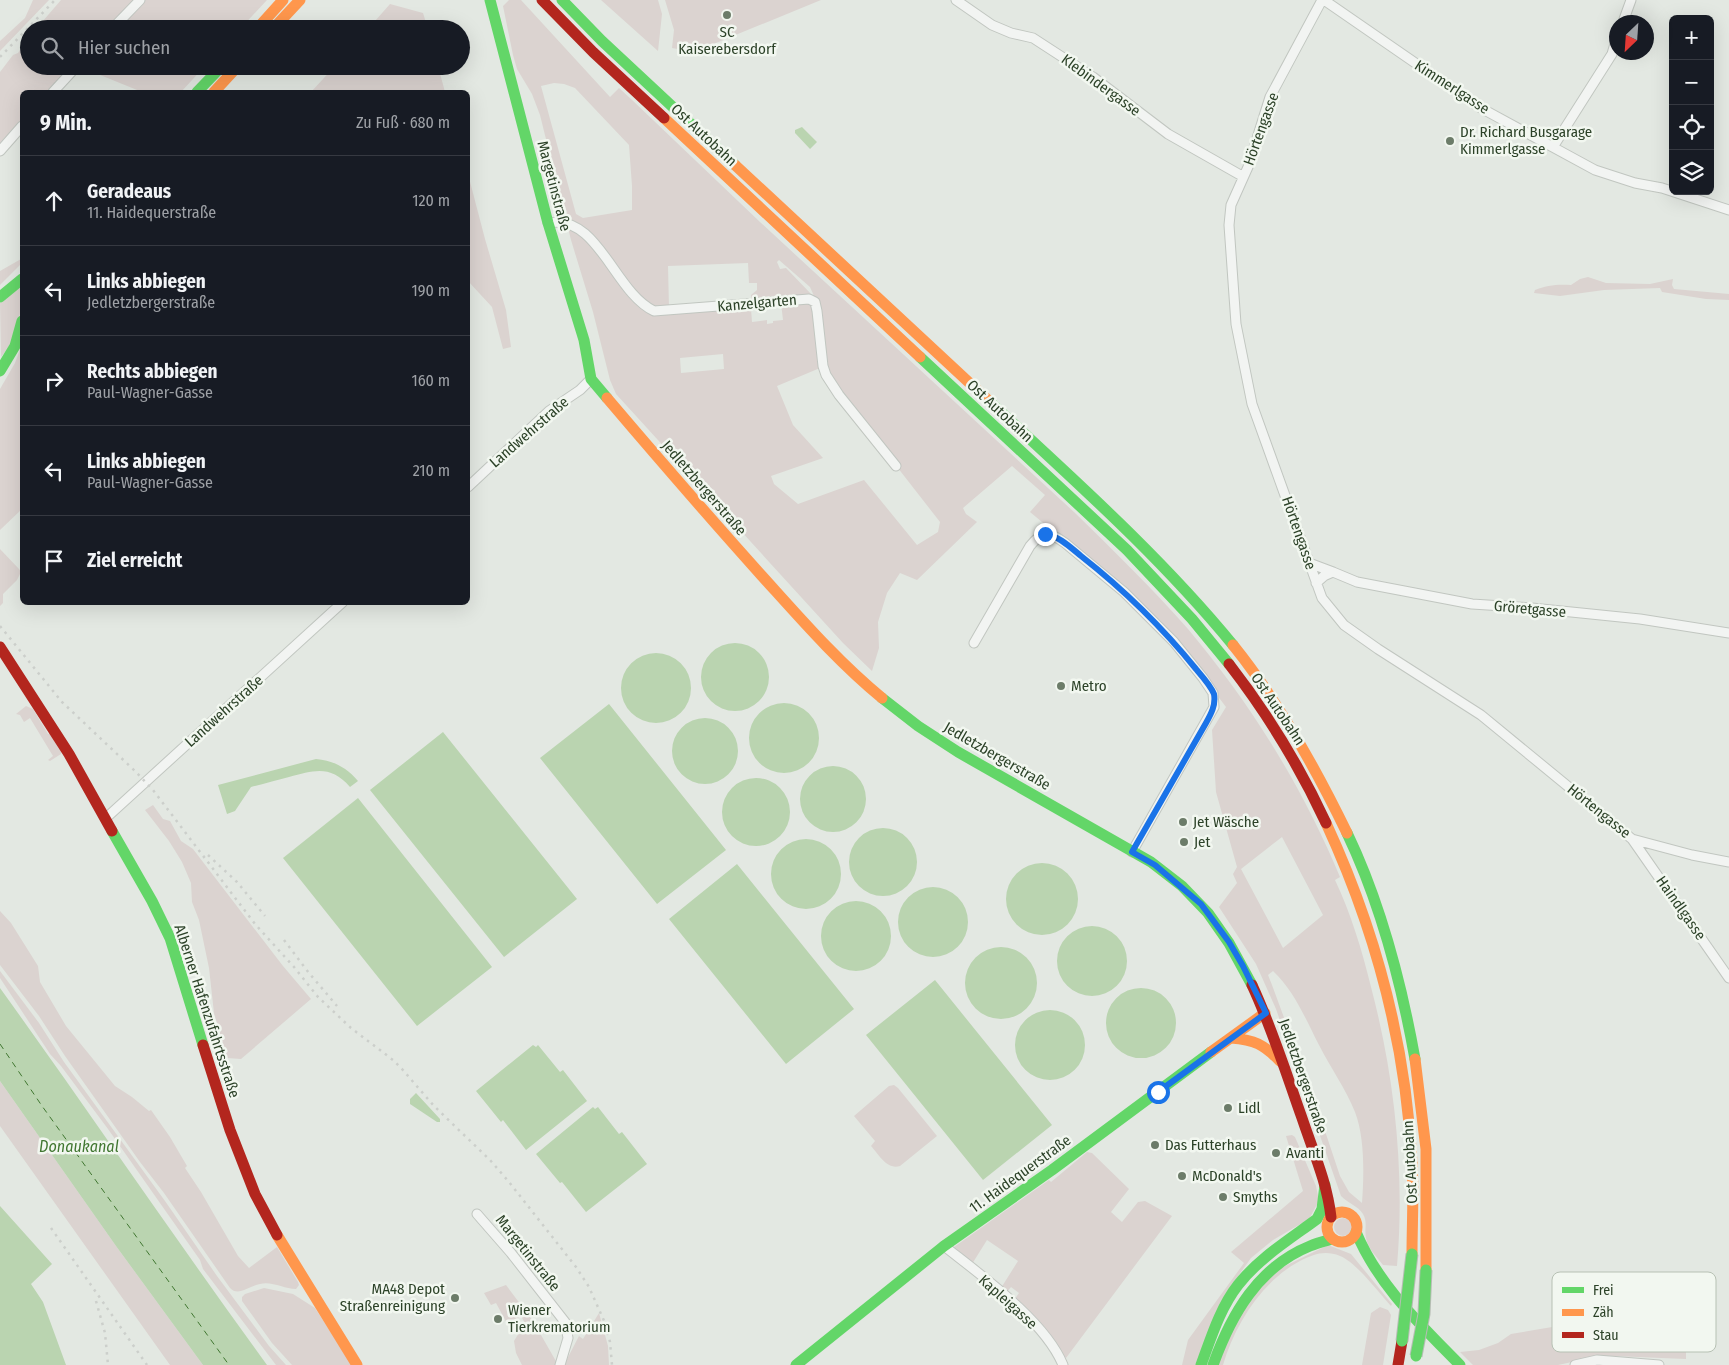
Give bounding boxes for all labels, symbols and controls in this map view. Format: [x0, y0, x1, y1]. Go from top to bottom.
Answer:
marker: SC Kaiserebersdorf [721, 9, 733, 21]
north arrow [1609, 15, 1654, 60]
map controls [1669, 15, 1714, 195]
button: + [1669, 15, 1714, 60]
search box [20, 20, 470, 75]
place label: SC Kaiserebersdorf [678, 23, 777, 58]
icon: search [38, 34, 66, 62]
text: Hier suchen [78, 36, 170, 59]
street label: Klebindergasse [1058, 50, 1144, 120]
street label: Kimmerlgasse [1411, 56, 1493, 118]
button: − [1669, 60, 1714, 105]
street label: Hörtengasse [1239, 90, 1283, 168]
street label: Ost Autobahn [667, 100, 741, 170]
button: locate [1669, 105, 1714, 150]
text: 9 Min. [40, 110, 92, 136]
text: Zu Fuß · 680 m [356, 113, 450, 132]
place label: Dr. Richard Busgarage Kimmerlgasse [1460, 123, 1592, 158]
marker: Dr. Richard Busgarage Kimmerlgasse [1444, 135, 1456, 147]
street label: Margetinstraße [533, 139, 575, 233]
button: layers [1669, 150, 1714, 195]
text: Geradeaus [87, 180, 171, 203]
icon: ahead [40, 187, 68, 215]
text: 120 m [412, 191, 450, 210]
text: 11. Haidequerstraße [87, 203, 216, 222]
text: Links abbiegen [87, 270, 206, 293]
icon: left [40, 277, 68, 305]
text: 190 m [412, 281, 450, 300]
street label: Kanzelgarten [717, 291, 797, 315]
text: Jedletzbergerstraße [87, 293, 215, 312]
text: Rechts abbiegen [87, 360, 217, 383]
icon: right [40, 367, 68, 395]
text: 160 m [411, 371, 450, 390]
street label: Ost Autobahn [963, 376, 1037, 446]
text: Paul-Wagner-Gasse [87, 383, 213, 402]
street label: Landwehrstraße [486, 393, 572, 471]
street label: Jedletzbergerstraße [658, 437, 750, 539]
text: Links abbiegen [87, 450, 206, 473]
icon: left [40, 457, 68, 485]
text: 210 m [413, 461, 450, 480]
text: Paul-Wagner-Gasse [87, 473, 213, 492]
street label: Hörtengasse [1278, 494, 1320, 572]
route end [1034, 523, 1057, 546]
icon: arrive [40, 547, 68, 575]
text: Ziel erreicht [87, 549, 183, 572]
street label: Gröretgasse [1493, 597, 1567, 621]
street label: Ost Autobahn [1247, 669, 1309, 749]
street label: Landwehrstraße [181, 671, 267, 751]
place label: Metro [1071, 677, 1107, 695]
marker: Metro [1055, 680, 1067, 692]
street label: Jedletzbergerstraße [940, 718, 1054, 794]
street label: Hörtengasse [1564, 780, 1634, 842]
place label: Jet Wäsche [1193, 813, 1259, 831]
marker: Jet Wäsche [1177, 816, 1189, 828]
place label: Jet [1194, 833, 1211, 851]
marker: Jet [1178, 836, 1190, 848]
street label: Haindlgasse [1652, 872, 1710, 944]
street label: Alberner Hafenzufahrtsstraße [170, 922, 244, 1100]
street label: Jedletzbergerstraße [1275, 1016, 1331, 1136]
route start [1147, 1081, 1170, 1104]
place label: Lidl [1238, 1099, 1260, 1117]
marker: Lidl [1222, 1102, 1234, 1114]
street label: Ost Autobahn [1399, 1120, 1421, 1204]
street label: 11. Haidequerstraße [966, 1131, 1074, 1217]
place label: Das Futterhaus [1165, 1136, 1256, 1154]
water label: Donaukanal [39, 1137, 119, 1156]
marker: Das Futterhaus [1149, 1139, 1161, 1151]
place label: Avanti [1286, 1144, 1324, 1162]
marker: Avanti [1270, 1147, 1282, 1159]
place label: McDonald's [1192, 1167, 1262, 1185]
marker: McDonald's [1176, 1170, 1188, 1182]
place label: Smyths [1233, 1188, 1278, 1206]
marker: Smyths [1217, 1191, 1229, 1203]
street label: Margetinstraße [492, 1211, 564, 1295]
street label: Kapleigasse [975, 1271, 1041, 1333]
legend [1552, 1272, 1716, 1352]
place label: MA48 Depot Straßenreinigung [340, 1280, 445, 1315]
text: Frei [1593, 1282, 1614, 1299]
marker: MA48 Depot Straßenreinigung [449, 1292, 461, 1304]
place label: Wiener Tierkrematorium [508, 1301, 610, 1336]
text: Zäh [1593, 1304, 1614, 1321]
marker: Wiener Tierkrematorium [492, 1313, 504, 1325]
text: Stau [1593, 1327, 1619, 1344]

